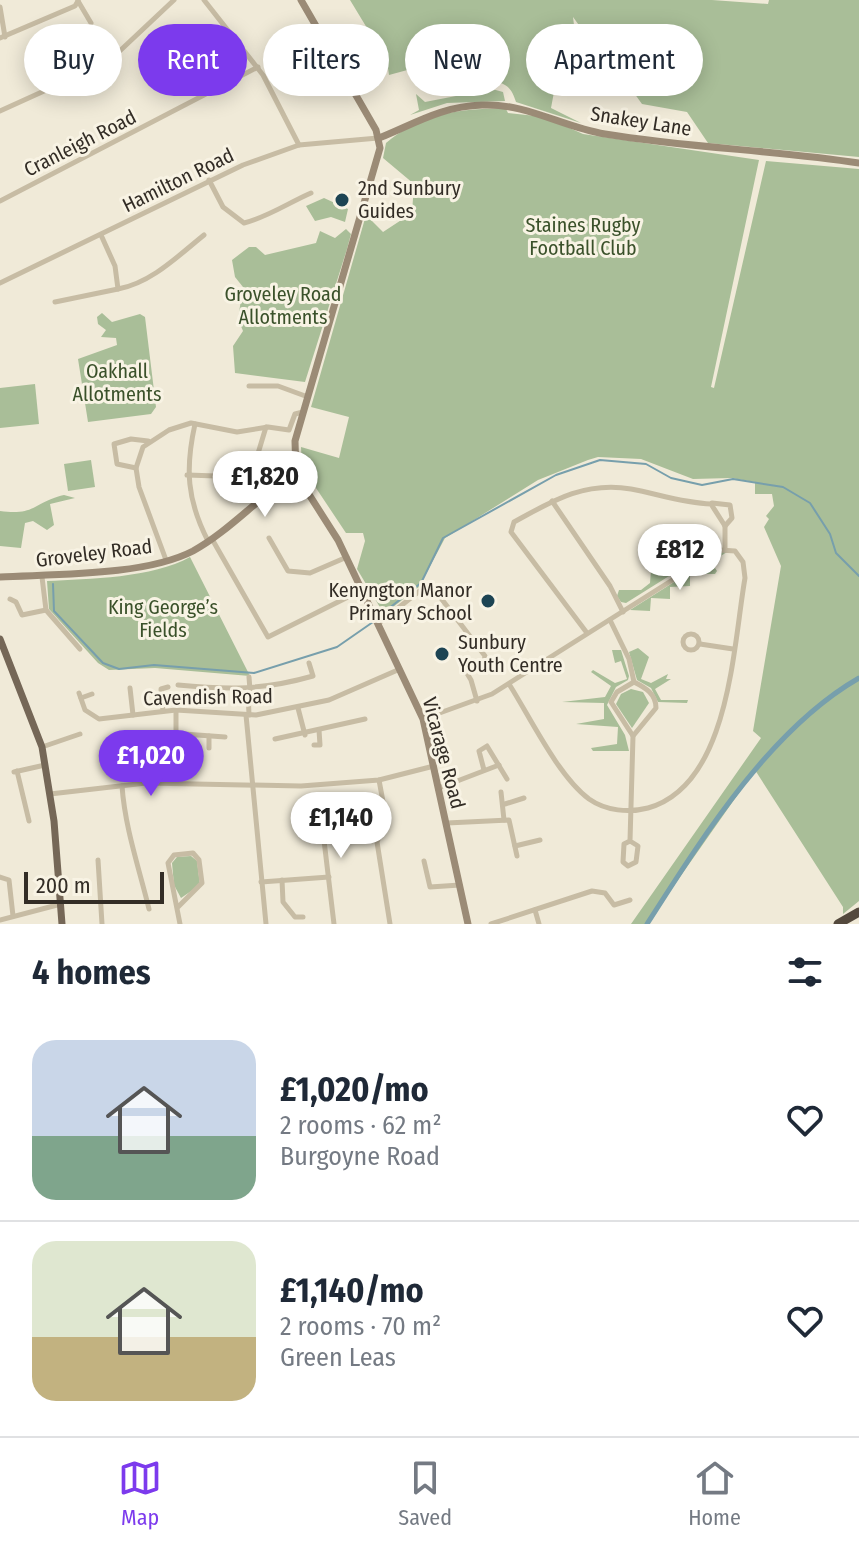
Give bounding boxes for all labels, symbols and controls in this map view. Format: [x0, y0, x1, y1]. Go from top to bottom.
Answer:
chip: Buy [24, 24, 122, 96]
chip: Rent [138, 24, 247, 96]
chip: Filters [263, 24, 389, 96]
chip: New [405, 24, 510, 96]
chip: Apartment [526, 24, 703, 96]
street label: Snakey Lane [589, 101, 693, 141]
street label: Cranleigh Road [20, 104, 140, 182]
street label: Hamilton Road [118, 143, 238, 217]
place label: 2nd Sunbury Guides [358, 176, 461, 223]
marker: 2nd Sunbury Guides [333, 191, 351, 209]
park label: Staines Rugby Football Club [525, 213, 641, 260]
park label: Groveley Road Allotments [224, 282, 342, 329]
park label: Oakhall Allotments [73, 359, 161, 406]
pin: £1,820 [200, 451, 330, 519]
text: £1,820 [231, 461, 299, 492]
pin: £812 [633, 524, 727, 592]
street label: Groveley Road [34, 534, 154, 572]
text: £812 [656, 534, 704, 565]
place label: Kenyngton Manor Primary School [329, 578, 472, 625]
marker: Kenyngton Manor Primary School [479, 592, 497, 610]
park label: King George’s Fields [108, 595, 218, 642]
place label: Sunbury Youth Centre [458, 630, 563, 677]
marker: Sunbury Youth Centre [433, 645, 451, 663]
street label: Cavendish Road [143, 684, 273, 710]
street label: Vicarage Road [418, 695, 470, 811]
pin: £1,020 [86, 730, 216, 798]
text: £1,020 [117, 740, 185, 771]
pin: £1,140 [276, 792, 406, 860]
text: £1,140 [309, 802, 373, 833]
scale bar [24, 868, 164, 904]
text: 200 m [36, 872, 91, 899]
icon: filters [783, 950, 827, 994]
text: 4 homes [32, 952, 151, 993]
text: £1,020/mo [280, 1069, 429, 1110]
icon: home [96, 1072, 192, 1168]
icon: heart [783, 1098, 827, 1142]
text: 2 rooms · 62 m² [280, 1110, 442, 1141]
text: Burgoyne Road [280, 1141, 440, 1172]
text: £1,140/mo [280, 1270, 424, 1311]
icon: home [96, 1273, 192, 1369]
icon: heart [783, 1299, 827, 1343]
text: 2 rooms · 70 m² [280, 1311, 441, 1342]
text: Green Leas [280, 1342, 396, 1373]
tab: Map [118, 1456, 162, 1531]
tab: Saved [398, 1456, 452, 1531]
tab: Home [688, 1456, 741, 1531]

